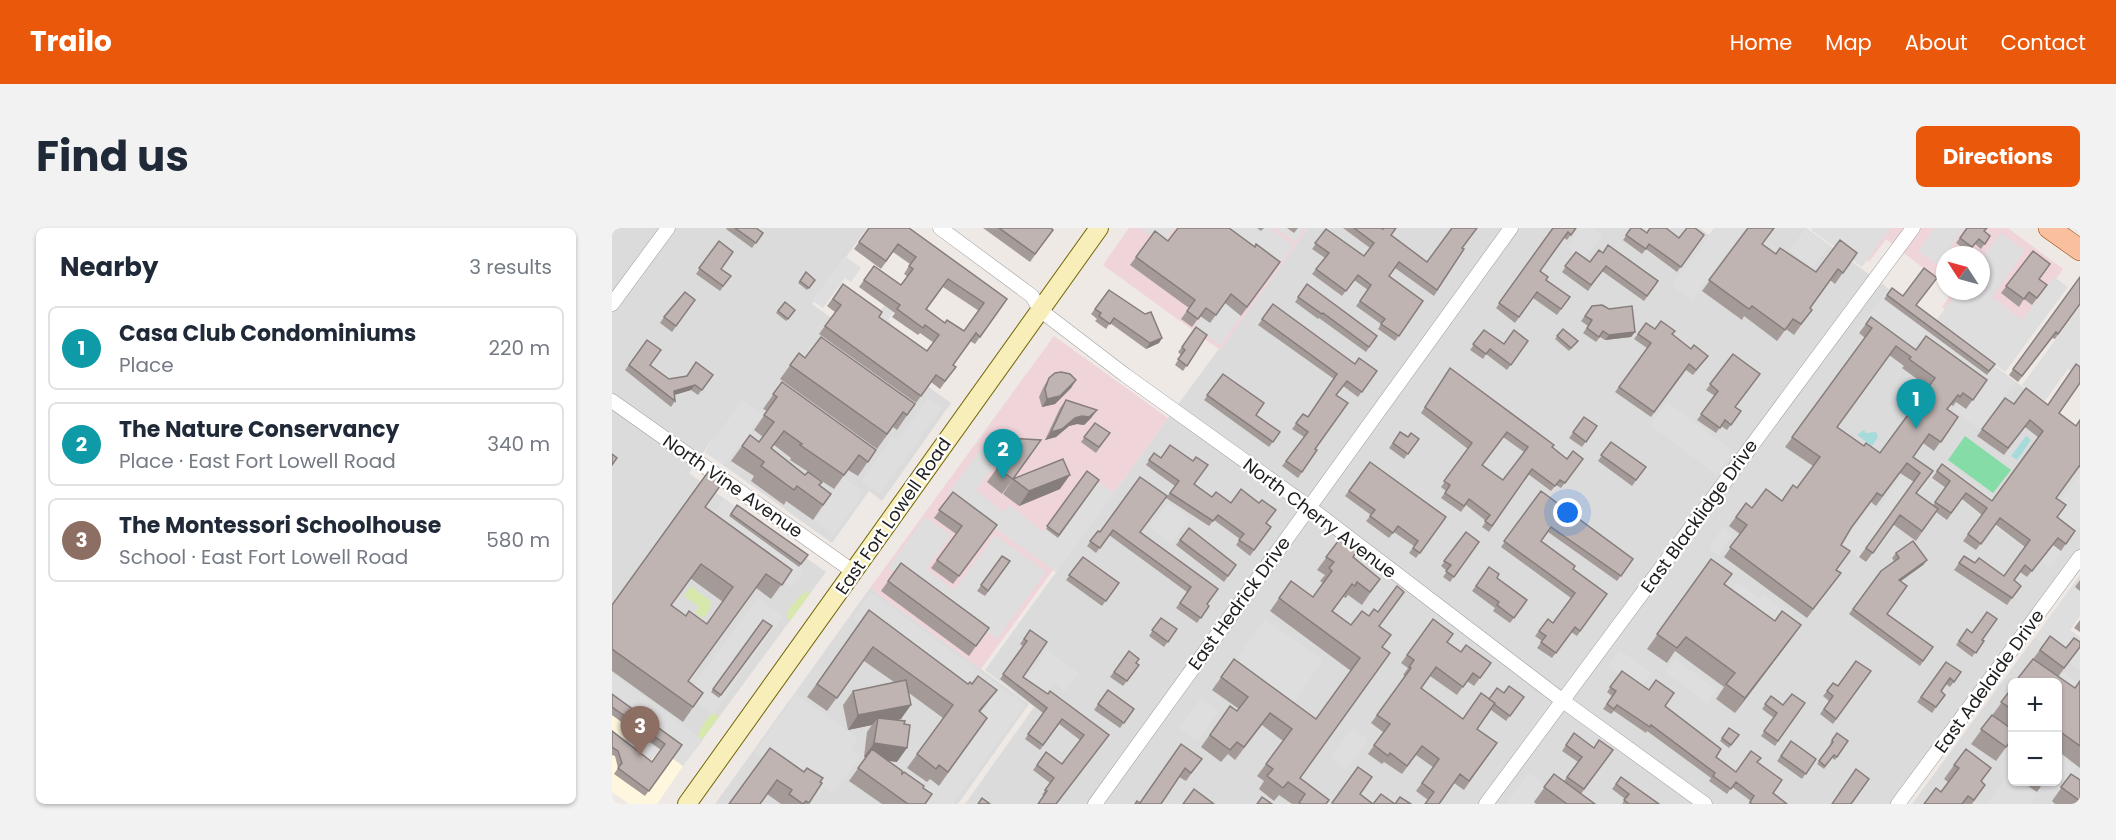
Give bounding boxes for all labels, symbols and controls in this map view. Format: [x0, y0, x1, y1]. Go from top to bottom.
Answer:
text: Trailo [30, 22, 112, 61]
text: Home [1730, 28, 1792, 57]
text: Map [1825, 28, 1872, 57]
text: About [1905, 28, 1968, 57]
text: Contact [2001, 28, 2086, 57]
button: Directions [1916, 126, 2080, 187]
text: Find us [36, 127, 189, 186]
north arrow [1936, 246, 1990, 300]
text: Nearby [60, 249, 158, 285]
text: 3 results [469, 253, 552, 281]
text: Casa Club Condominiums [119, 318, 416, 349]
text: 1 [78, 334, 85, 362]
text: 220 m [489, 334, 550, 362]
text: Place [119, 351, 174, 379]
pin: 1 [1896, 380, 1936, 429]
text: The Nature Conservancy [119, 414, 400, 445]
street label: North Vine Avenue [658, 428, 808, 544]
text: 2 [76, 430, 87, 458]
text: 340 m [487, 430, 550, 458]
pin: 2 [984, 430, 1022, 479]
street label: East Fort Lowell Road [829, 432, 957, 600]
street label: East Blacklidge Drive [1635, 434, 1763, 598]
text: Place · East Fort Lowell Road [119, 447, 396, 475]
street label: North Cherry Avenue [1238, 452, 1402, 584]
your location [1553, 498, 1582, 527]
text: The Montessori Schoolhouse [119, 510, 441, 541]
text: 3 [75, 526, 88, 554]
text: 580 m [486, 526, 550, 554]
street label: East Hedrick Drive [1182, 531, 1296, 675]
text: School · East Fort Lowell Road [119, 543, 408, 571]
street label: East Adelaide Drive [1928, 604, 2050, 758]
map controls [2008, 678, 2062, 786]
button: + [2008, 678, 2062, 732]
pin: 3 [621, 706, 660, 756]
button: − [2008, 732, 2062, 786]

